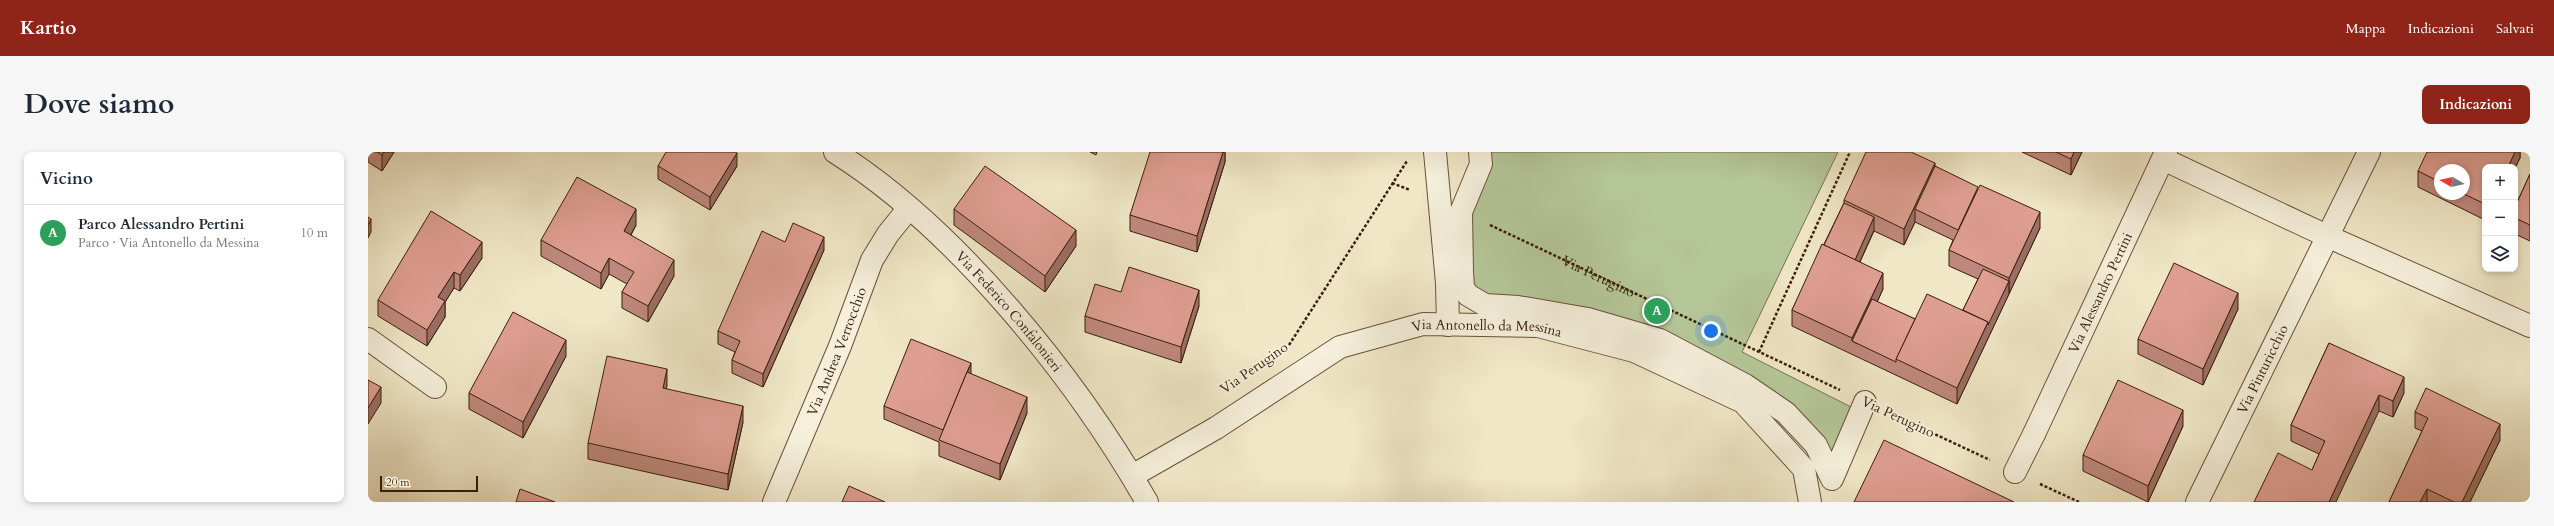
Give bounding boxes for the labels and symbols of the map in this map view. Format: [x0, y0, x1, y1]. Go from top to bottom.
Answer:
north arrow [2434, 164, 2470, 200]
street label: Via Alessandro Pertini [2064, 229, 2137, 356]
street label: Via Federico Confalonieri [952, 247, 1067, 376]
street label: Via Perugino [1559, 251, 1639, 302]
street label: Via Andrea Verrocchio [802, 284, 871, 419]
pin: A [1644, 296, 1670, 326]
street label: Via Antonello da Messina [1409, 314, 1564, 341]
your location [1701, 321, 1721, 341]
street label: Via Pinturicchio [2232, 321, 2292, 417]
street label: Via Perugino [1216, 337, 1292, 398]
street label: Via Perugino [1858, 392, 1938, 442]
scale bar [380, 474, 478, 493]

